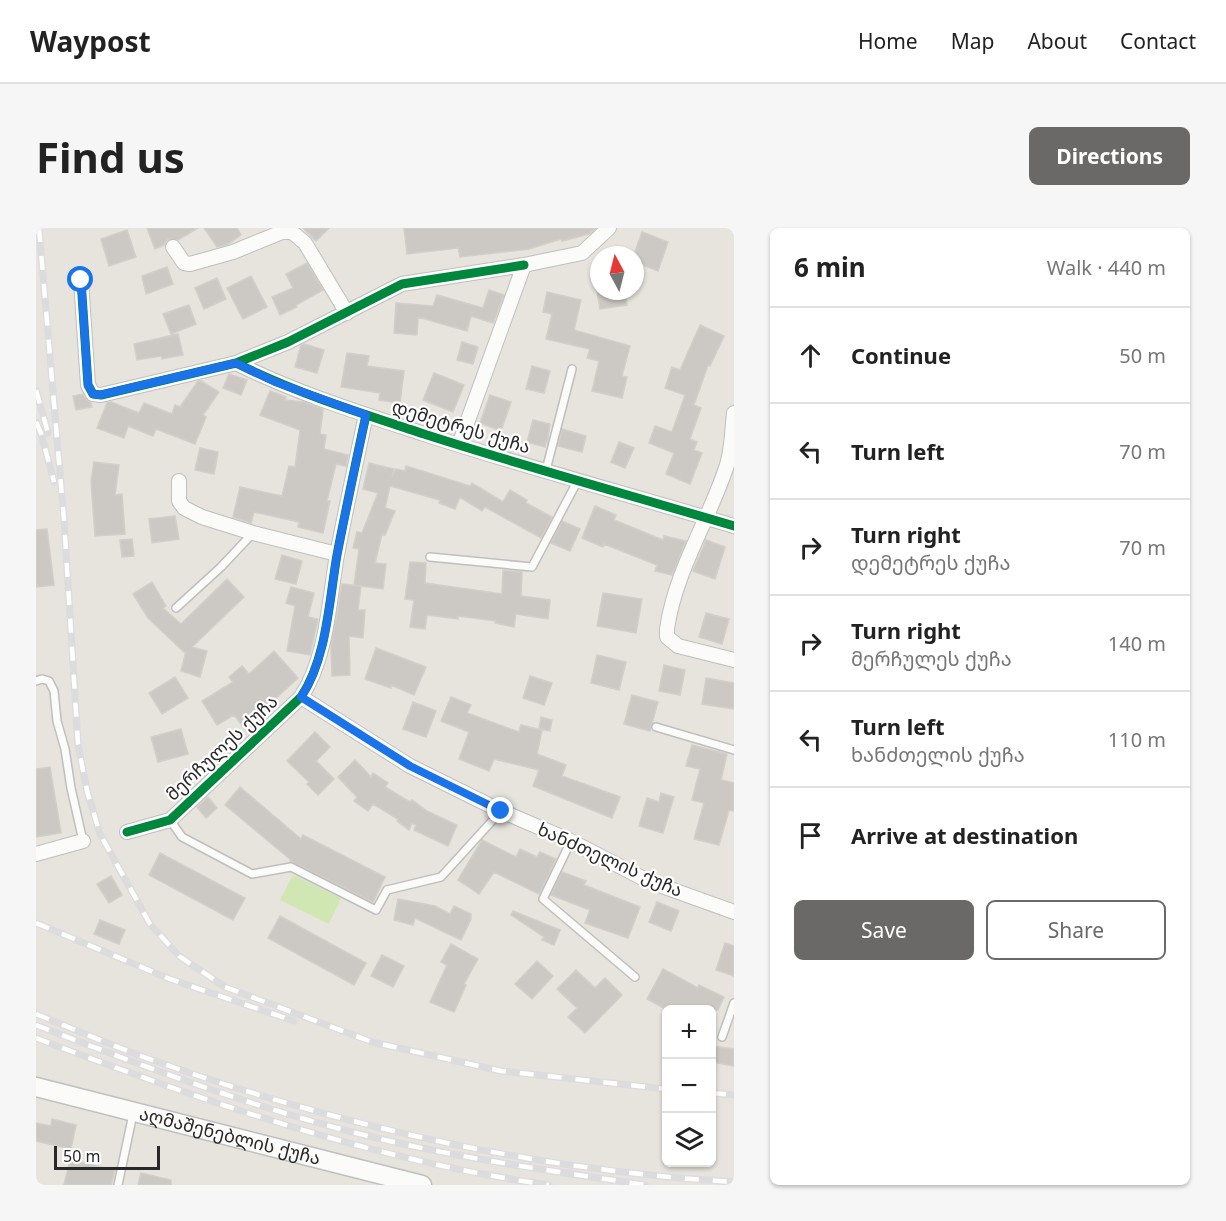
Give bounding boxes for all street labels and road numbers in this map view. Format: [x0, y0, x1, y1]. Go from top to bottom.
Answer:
street label: დემეტრეს ქუჩა [389, 394, 533, 458]
street label: მერჩულეს ქუჩა [160, 689, 282, 805]
street label: ხანძთელის ქუჩა [534, 816, 687, 902]
street label: აღმაშენებლის ქუჩა [137, 1101, 323, 1170]

